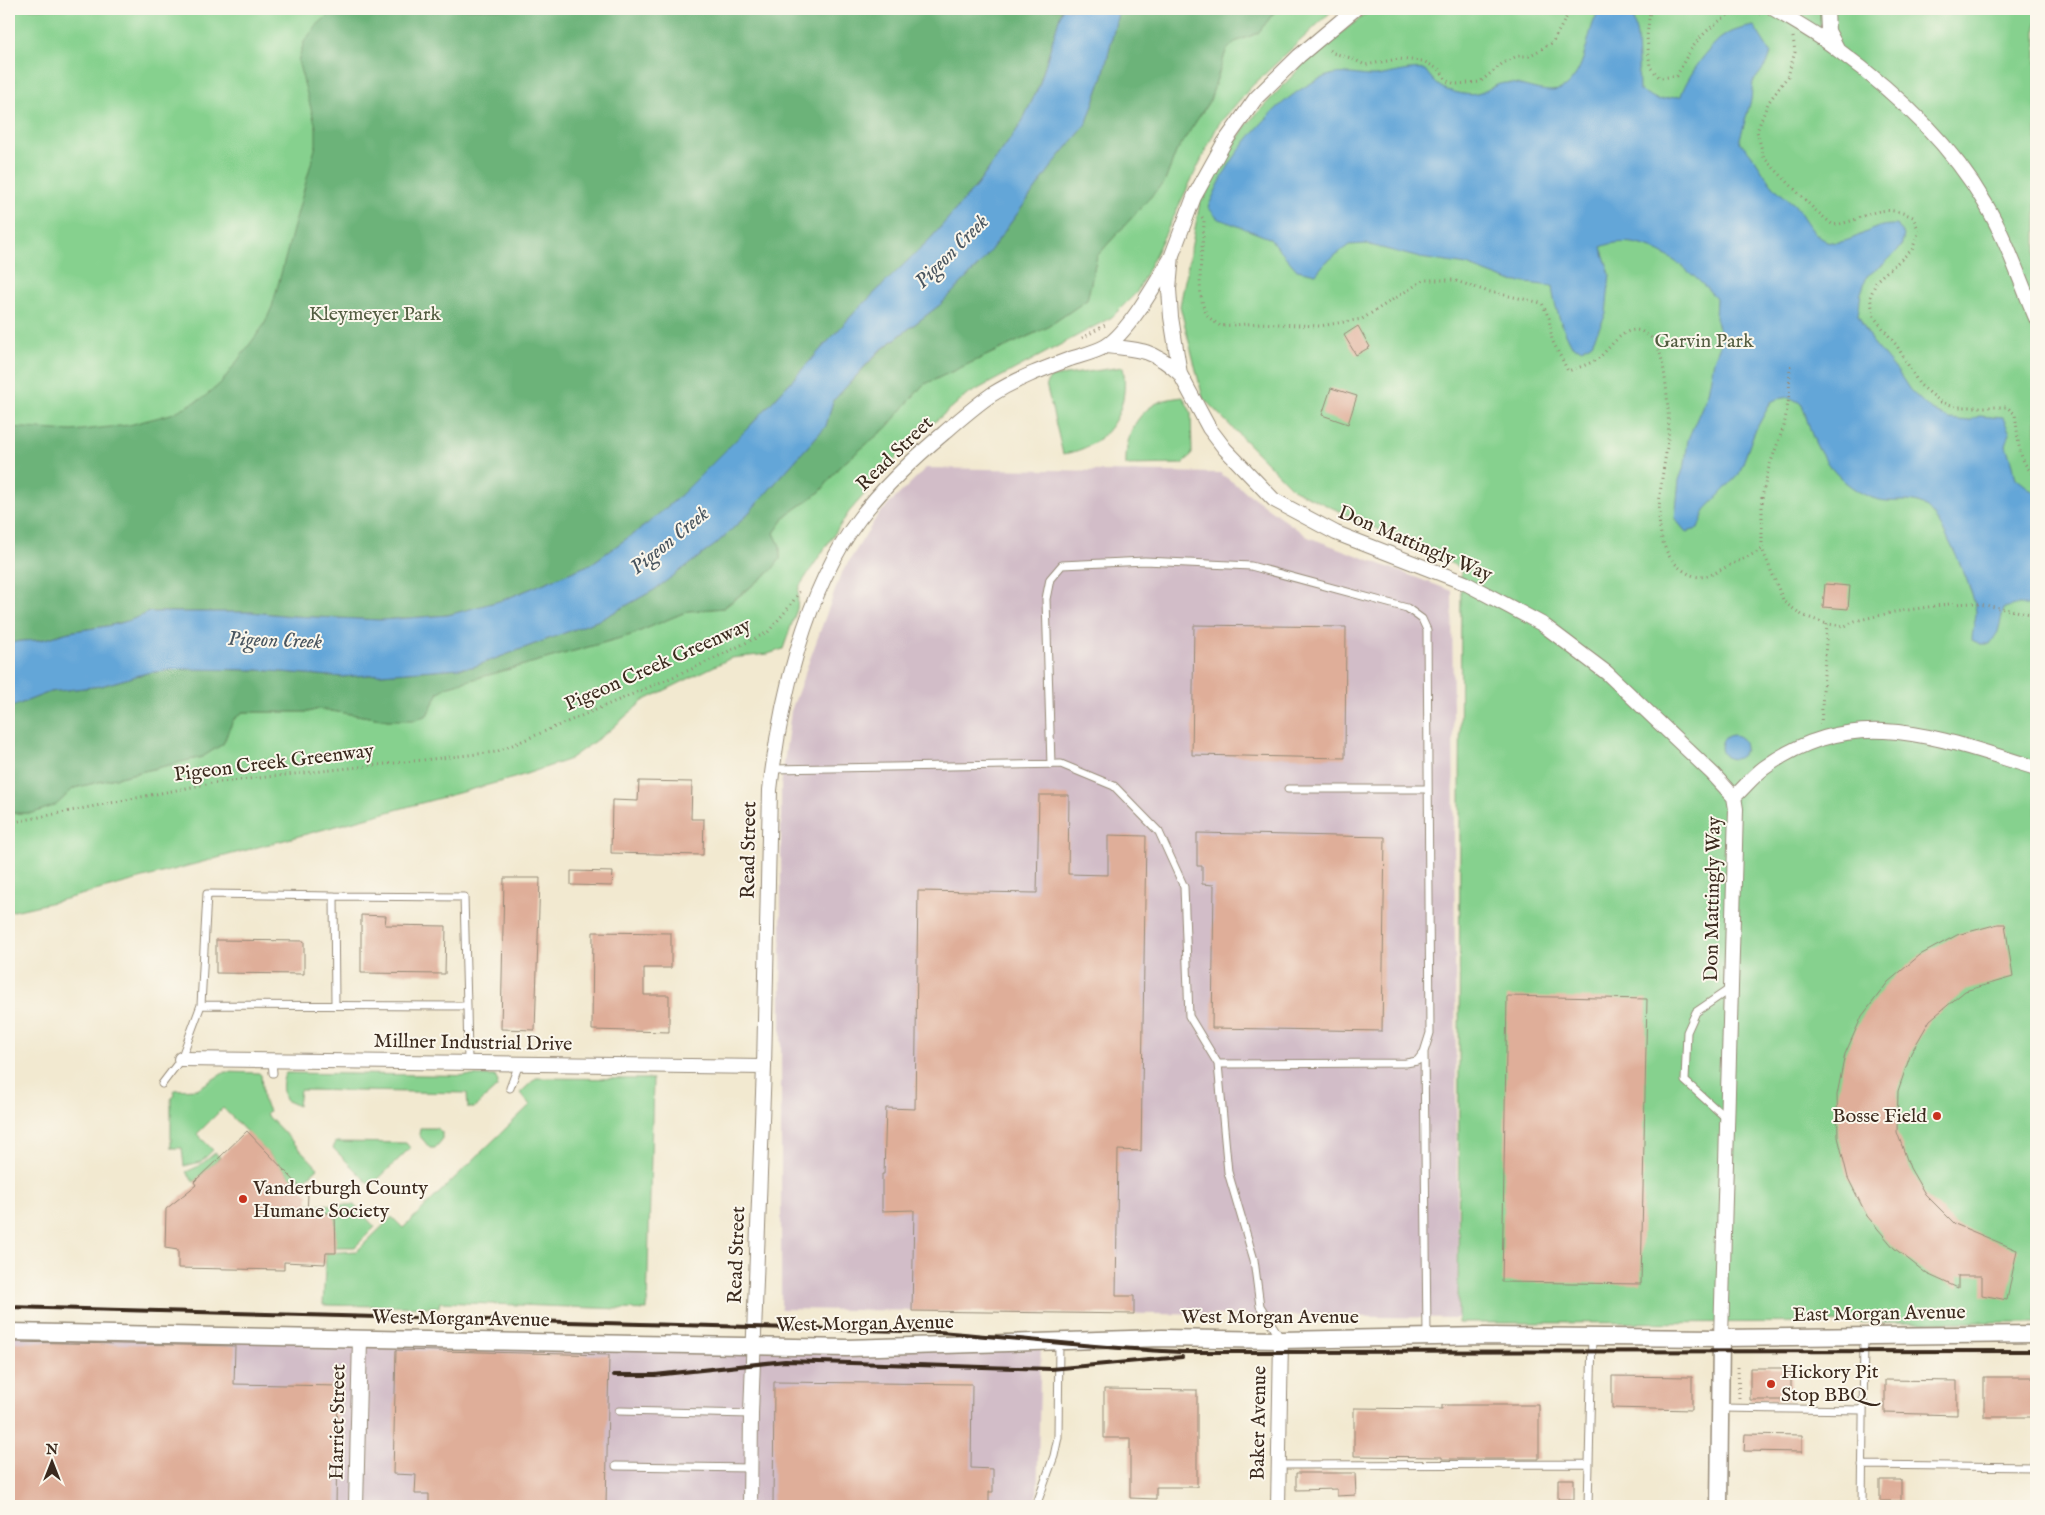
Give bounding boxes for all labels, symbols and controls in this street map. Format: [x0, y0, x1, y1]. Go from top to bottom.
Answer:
water label: Pigeon Creek [909, 209, 995, 295]
park label: Kleymeyer Park [309, 302, 441, 327]
park label: Garvin Park [1654, 329, 1754, 354]
street label: Read Street [851, 411, 939, 497]
water label: Pigeon Creek [625, 500, 716, 581]
street label: Don Mattingly Way [1334, 500, 1496, 588]
street label: Pigeon Creek Greenway [561, 613, 755, 717]
water label: Pigeon Creek [227, 626, 323, 656]
street label: Pigeon Creek Greenway [173, 738, 375, 788]
street label: Read Street [736, 801, 762, 899]
street label: Don Mattingly Way [1699, 816, 1727, 982]
street label: Millner Industrial Drive [373, 1029, 573, 1057]
place label: Bosse Field [1832, 1104, 1927, 1129]
marker: Bosse Field [1931, 1110, 1943, 1122]
place label: Vanderburgh County Humane Society [252, 1176, 428, 1224]
marker: Vanderburgh County Humane Society [237, 1193, 249, 1205]
street label: Read Street [723, 1206, 751, 1304]
street label: East Morgan Avenue [1792, 1300, 1966, 1328]
street label: West Morgan Avenue [372, 1305, 550, 1333]
street label: West Morgan Avenue [1181, 1305, 1359, 1330]
street label: West Morgan Avenue [776, 1310, 954, 1338]
place label: Hickory Pit Stop BBQ [1781, 1360, 1881, 1408]
street label: Harriet Street [324, 1364, 352, 1480]
street label: Baker Avenue [1246, 1366, 1272, 1480]
marker: Hickory Pit Stop BBQ [1765, 1378, 1777, 1390]
north arrow [28, 1438, 78, 1488]
text: N [45, 1441, 58, 1459]

